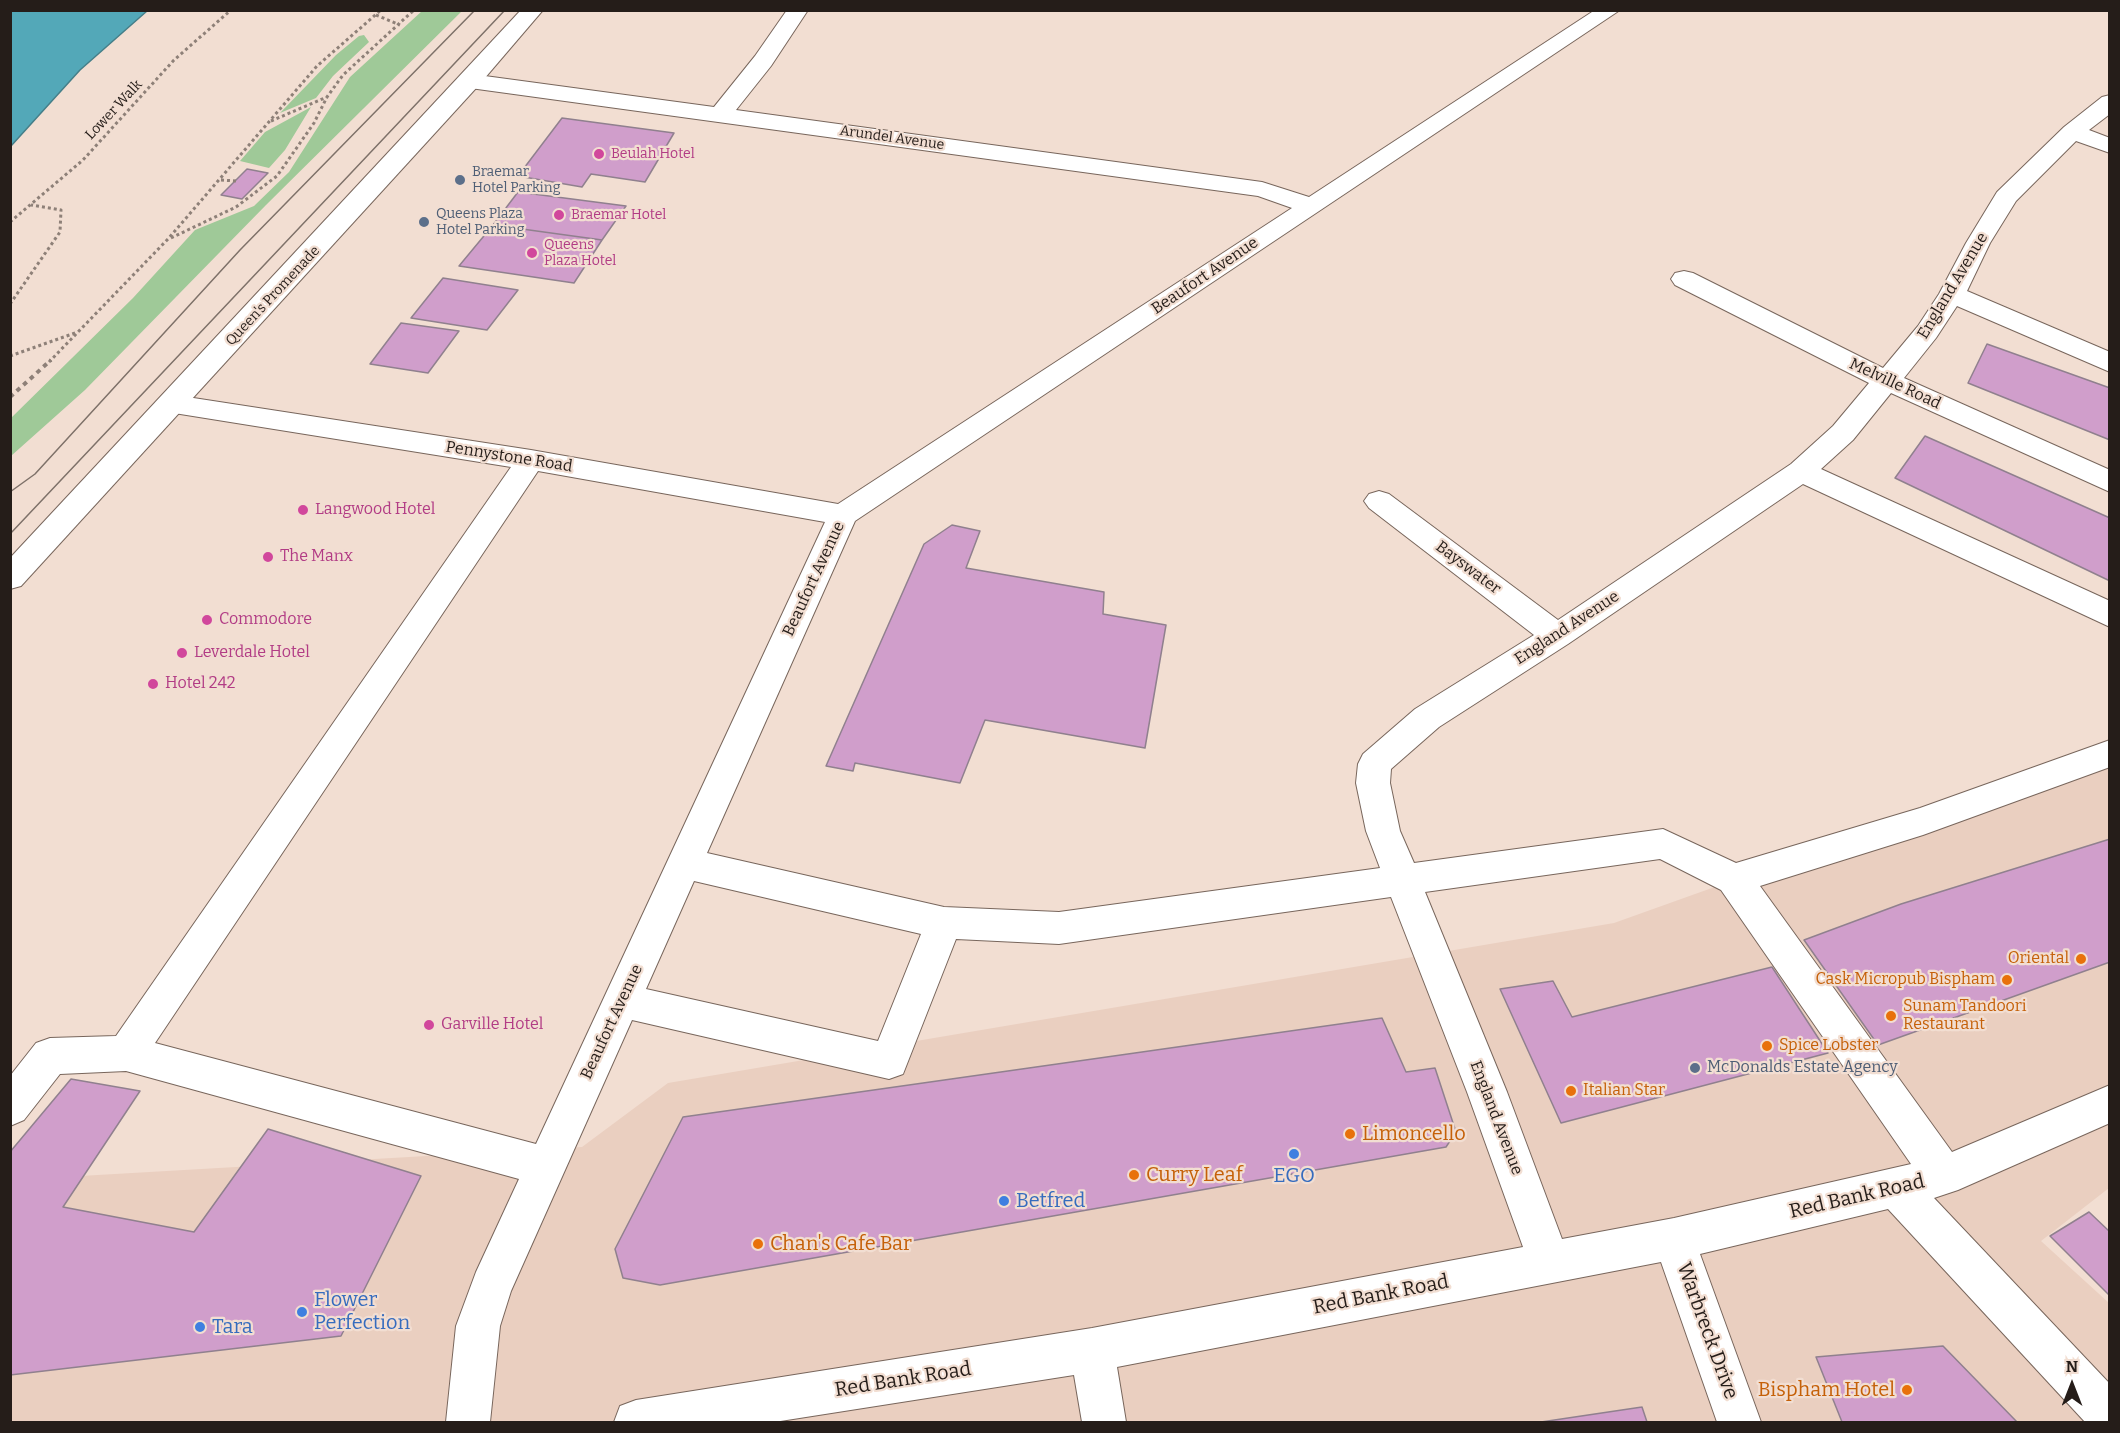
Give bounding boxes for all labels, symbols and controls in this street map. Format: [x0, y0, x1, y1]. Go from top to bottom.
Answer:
street label: Lower Walk [82, 77, 146, 143]
street label: Arundel Avenue [839, 122, 945, 154]
place label: Beulah Hotel [611, 146, 695, 162]
marker: Beulah Hotel [592, 147, 606, 161]
place label: Braemar Hotel Parking [472, 164, 560, 196]
marker: Braemar Hotel Parking [453, 173, 467, 187]
place label: Queens Plaza Hotel Parking [436, 206, 524, 238]
place label: Braemar Hotel [571, 207, 666, 223]
marker: Braemar Hotel [552, 208, 566, 222]
marker: Queens Plaza Hotel Parking [417, 215, 431, 229]
street label: England Avenue [1914, 229, 1992, 343]
street label: Beaufort Avenue [1148, 233, 1262, 319]
place label: Queens Plaza Hotel [544, 237, 616, 270]
street label: Queen's Promenade [222, 243, 324, 349]
marker: Queens Plaza Hotel [525, 246, 539, 260]
street label: Melville Road [1846, 354, 1944, 414]
street label: Pennystone Road [444, 438, 574, 476]
place label: Langwood Hotel [315, 500, 435, 520]
marker: Langwood Hotel [296, 503, 310, 517]
street label: Beaufort Avenue [779, 519, 849, 639]
street label: Bayswater [1432, 537, 1504, 599]
place label: The Manx [280, 547, 353, 567]
marker: The Manx [261, 550, 275, 564]
street label: England Avenue [1511, 587, 1623, 669]
place label: Commodore [219, 610, 312, 630]
marker: Commodore [200, 613, 214, 627]
place label: Leverdale Hotel [194, 643, 310, 663]
marker: Leverdale Hotel [175, 646, 189, 660]
place label: Hotel 242 [165, 674, 236, 694]
marker: Hotel 242 [146, 677, 160, 691]
place label: Oriental [2008, 949, 2069, 969]
marker: Oriental [2074, 952, 2088, 966]
street label: Beaufort Avenue [577, 962, 647, 1082]
place label: Cask Micropub Bispham [1816, 970, 1995, 990]
marker: Cask Micropub Bispham [2000, 973, 2014, 987]
place label: Sunam Tandoori Restaurant [1903, 997, 2026, 1035]
marker: Sunam Tandoori Restaurant [1884, 1009, 1898, 1023]
place label: Garville Hotel [441, 1015, 543, 1035]
marker: Garville Hotel [422, 1018, 436, 1032]
place label: Spice Lobster [1779, 1036, 1878, 1056]
marker: Spice Lobster [1760, 1039, 1774, 1053]
street label: England Avenue [1465, 1058, 1527, 1178]
place label: McDonalds Estate Agency [1707, 1058, 1898, 1078]
marker: McDonalds Estate Agency [1688, 1061, 1702, 1075]
place label: Italian Star [1583, 1081, 1665, 1101]
marker: Italian Star [1564, 1084, 1578, 1098]
place label: Limoncello [1362, 1122, 1466, 1146]
marker: Limoncello [1343, 1127, 1357, 1141]
marker: EGO [1287, 1147, 1301, 1161]
place label: Curry Leaf [1146, 1163, 1243, 1187]
place label: EGO [1273, 1164, 1315, 1188]
marker: Curry Leaf [1127, 1168, 1141, 1182]
street label: Red Bank Road [1787, 1170, 1927, 1224]
place label: Betfred [1016, 1189, 1085, 1213]
marker: Betfred [997, 1194, 1011, 1208]
place label: Chan's Cafe Bar [770, 1232, 912, 1256]
marker: Chan's Cafe Bar [751, 1237, 765, 1251]
street label: Warbreck Drive [1671, 1259, 1743, 1403]
street label: Red Bank Road [1311, 1270, 1451, 1320]
place label: Flower Perfection [314, 1288, 410, 1335]
marker: Flower Perfection [295, 1305, 309, 1319]
place label: Tara [212, 1315, 253, 1339]
marker: Tara [193, 1320, 207, 1334]
north arrow [2042, 1355, 2102, 1415]
street label: Red Bank Road [833, 1357, 973, 1403]
text: N [2066, 1357, 2078, 1376]
place label: Bispham Hotel [1758, 1378, 1895, 1402]
marker: Bispham Hotel [1900, 1383, 1914, 1397]

